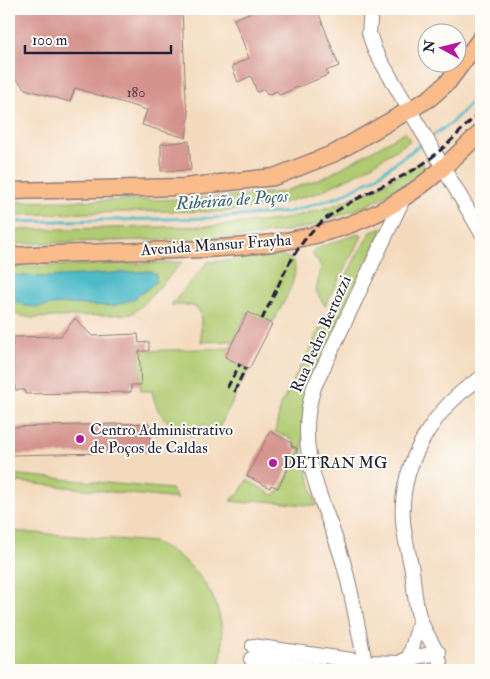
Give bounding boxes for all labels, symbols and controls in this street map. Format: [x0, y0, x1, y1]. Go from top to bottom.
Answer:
scale bar [25, 22, 171, 54]
north arrow [418, 22, 468, 72]
text: 100 m [32, 31, 68, 50]
text: N [420, 39, 439, 55]
house number: 180 [127, 84, 145, 101]
water label: Ribeirão de Poços [174, 185, 290, 215]
street label: Avenida Mansur Frayha [139, 230, 292, 260]
street label: Rua Pedro Bertozzi [286, 273, 356, 395]
place label: Centro Administrativo de Poços de Caldas [90, 420, 233, 458]
marker: Centro Administrativo de Poços de Caldas [74, 433, 86, 445]
place label: DETRAN MG [283, 453, 387, 473]
marker: DETRAN MG [267, 457, 279, 469]

